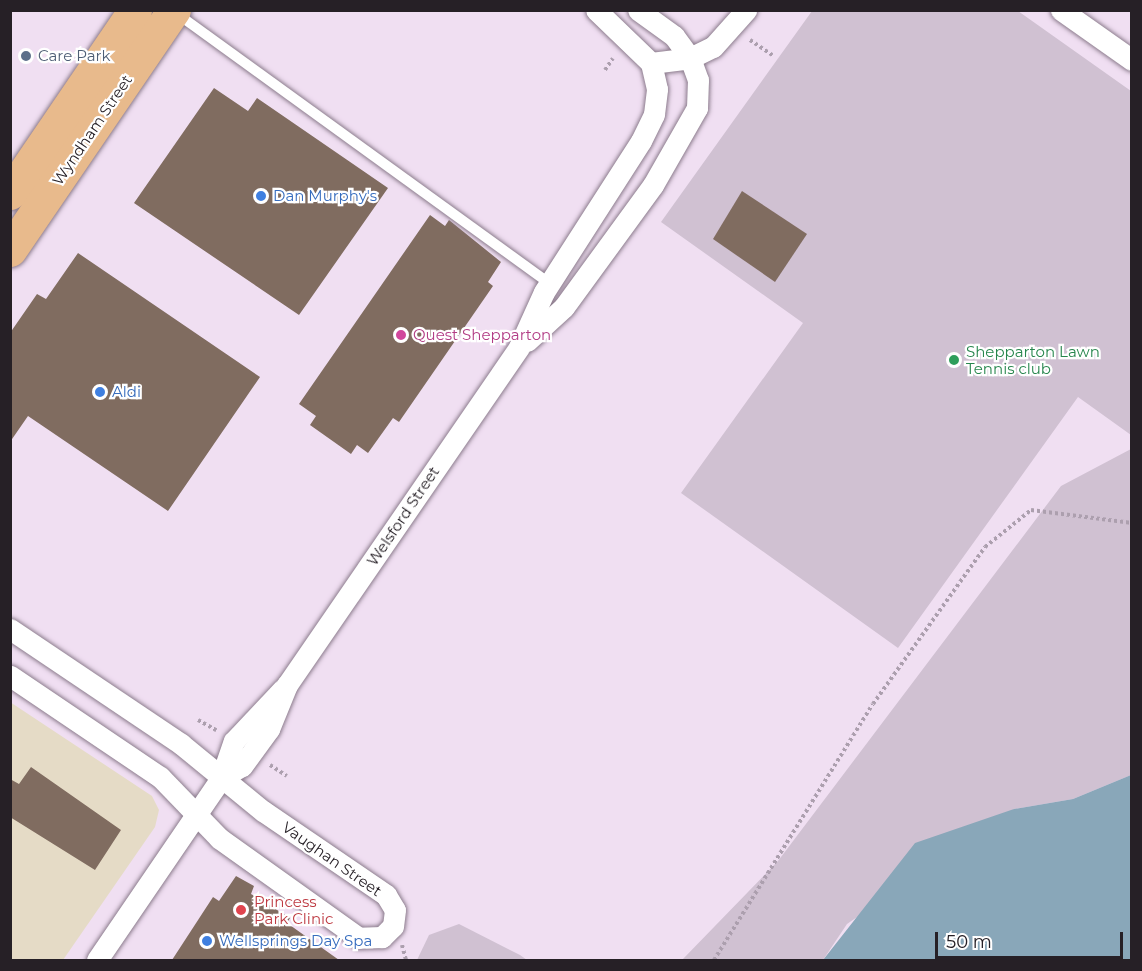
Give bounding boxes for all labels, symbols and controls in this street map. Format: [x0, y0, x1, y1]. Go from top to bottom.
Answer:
place label: Care Park [38, 47, 110, 65]
marker: Care Park [19, 49, 33, 63]
street label: Wyndham Street [48, 71, 136, 189]
place label: Dan Murphy's [273, 187, 377, 205]
marker: Dan Murphy's [254, 189, 268, 203]
place label: Quest Shepparton [413, 326, 551, 344]
marker: Quest Shepparton [394, 328, 408, 342]
place label: Shepparton Lawn Tennis club [966, 342, 1100, 377]
marker: Shepparton Lawn Tennis club [947, 353, 961, 367]
place label: Aldi [112, 383, 141, 401]
marker: Aldi [93, 385, 107, 399]
street label: Welsford Street [363, 463, 443, 569]
street label: Vaughan Street [279, 818, 385, 900]
place label: Princess Park Clinic [254, 892, 334, 927]
marker: Princess Park Clinic [232, 901, 250, 919]
scale bar [938, 920, 1126, 958]
text: 50 m [946, 931, 992, 953]
place label: Wellsprings Day Spa [219, 932, 372, 950]
marker: Wellsprings Day Spa [200, 934, 214, 948]

